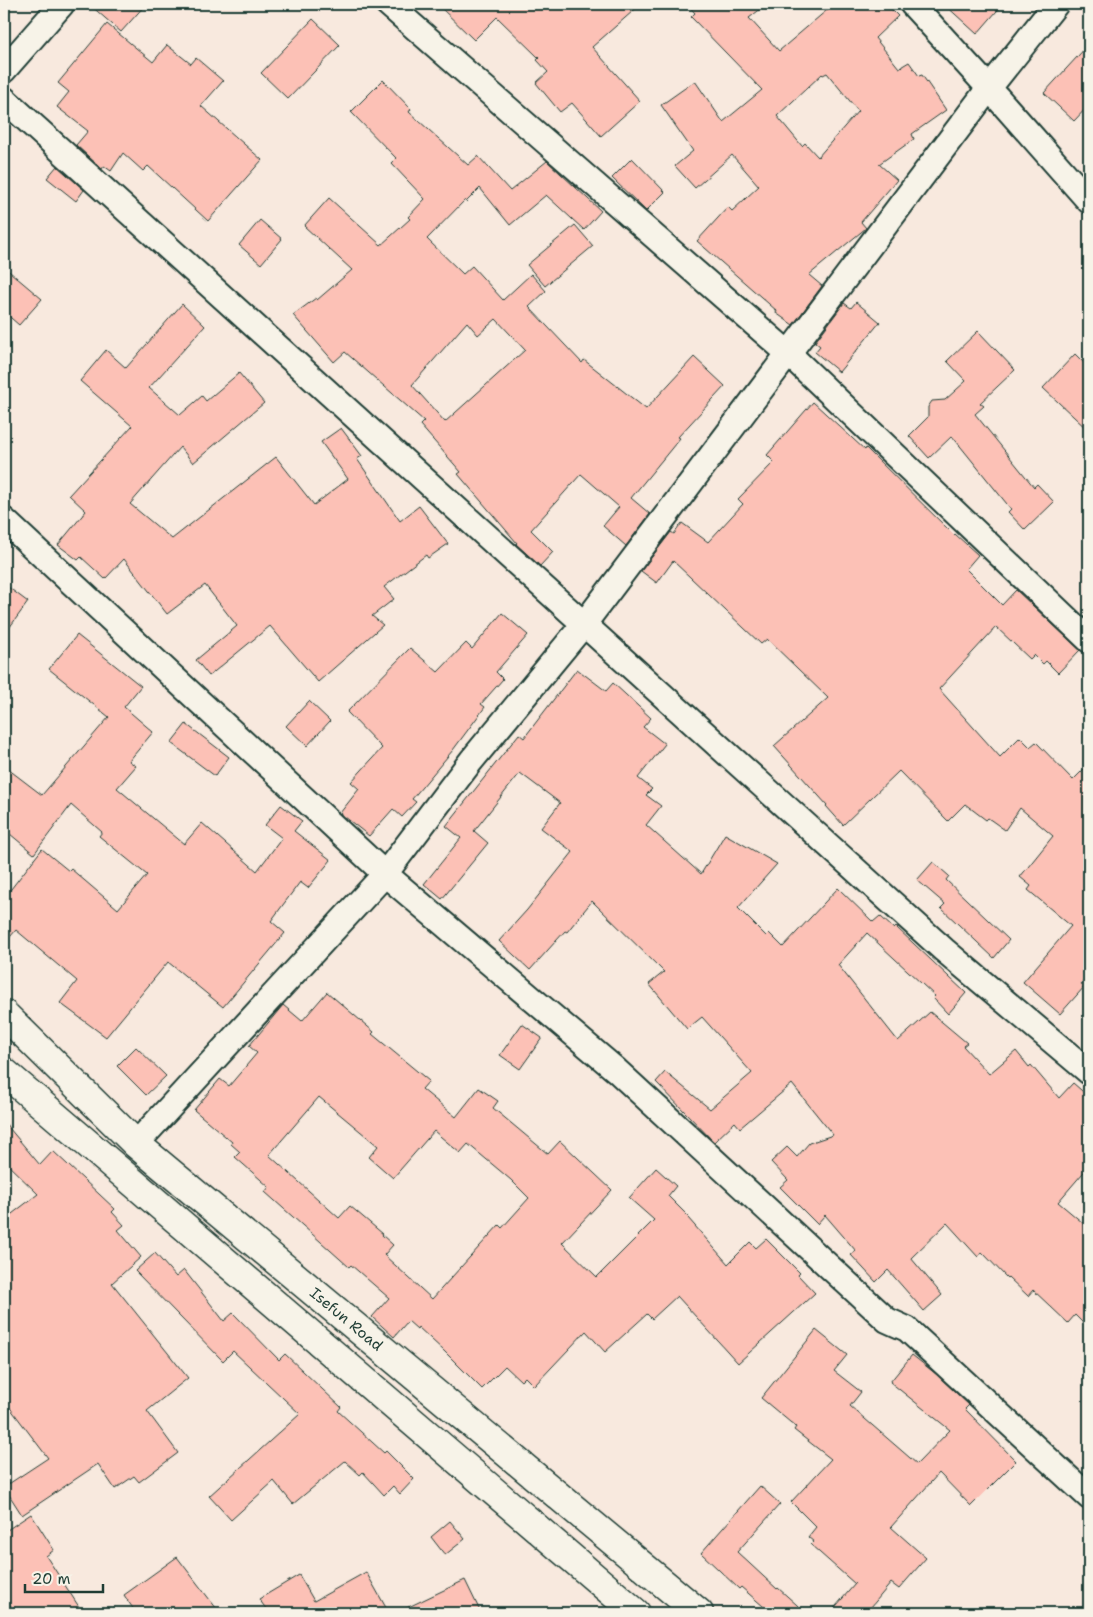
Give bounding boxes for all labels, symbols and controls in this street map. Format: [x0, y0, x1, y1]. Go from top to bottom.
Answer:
street label: Isefun Road [306, 1283, 387, 1356]
scale bar [25, 1562, 102, 1594]
text: 20 m [32, 1569, 71, 1589]

